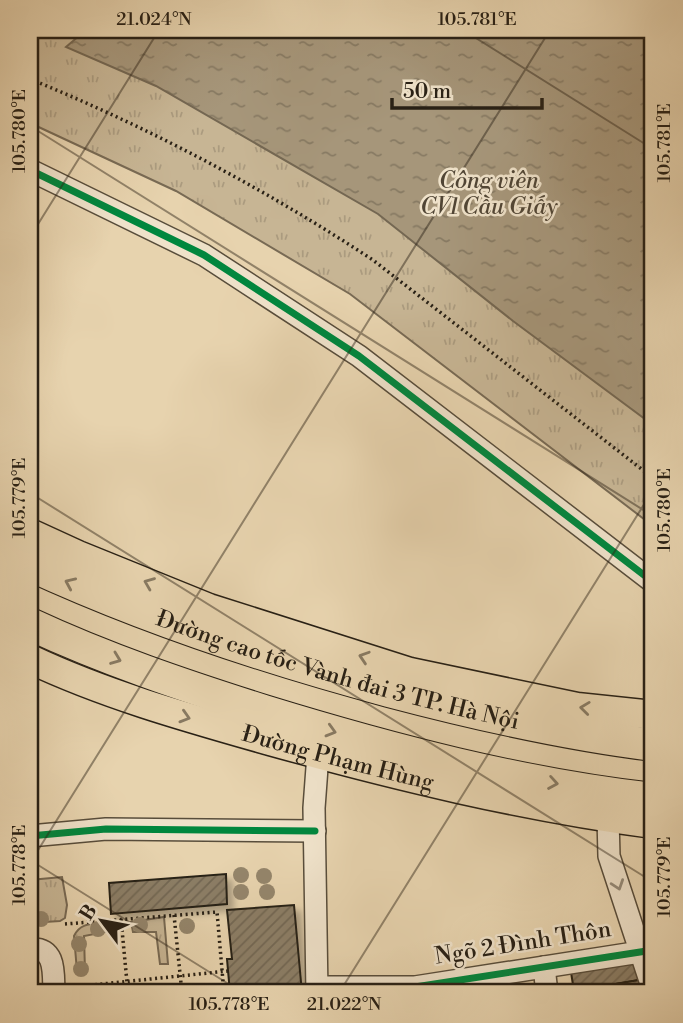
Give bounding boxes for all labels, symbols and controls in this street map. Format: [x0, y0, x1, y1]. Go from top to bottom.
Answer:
text: 21.024°N [116, 8, 192, 31]
text: 105.781°E [437, 8, 517, 31]
scale bar [392, 66, 543, 110]
text: 50 m [403, 79, 451, 105]
text: 105.780°E [8, 89, 31, 173]
text: 105.781°E [653, 103, 676, 183]
park label: Công viên CV1 Cầu Giấy [420, 167, 559, 221]
text: 105.779°E [8, 458, 31, 538]
text: 105.780°E [653, 468, 676, 552]
one-way arrow [65, 577, 77, 591]
one-way arrow [143, 578, 155, 592]
street label: Đường cao tốc Vành đai 3 TP. Hà Nội [152, 605, 522, 736]
one-way arrow [109, 651, 121, 665]
one-way arrow [358, 651, 370, 666]
one-way arrow [580, 700, 591, 715]
one-way arrow [179, 708, 191, 723]
street label: Đường Phạm Hùng [239, 720, 437, 797]
one-way arrow [325, 723, 337, 737]
one-way arrow [547, 775, 559, 790]
text: 105.778°E [8, 825, 31, 905]
text: 105.779°E [653, 837, 676, 917]
one-way arrow [610, 878, 624, 890]
north arrow [66, 886, 136, 956]
text: B [74, 900, 102, 925]
street label: Ngõ 2 Đình Thôn [433, 915, 613, 971]
text: 105.778°E [189, 993, 269, 1016]
text: 21.022°N [307, 993, 382, 1016]

